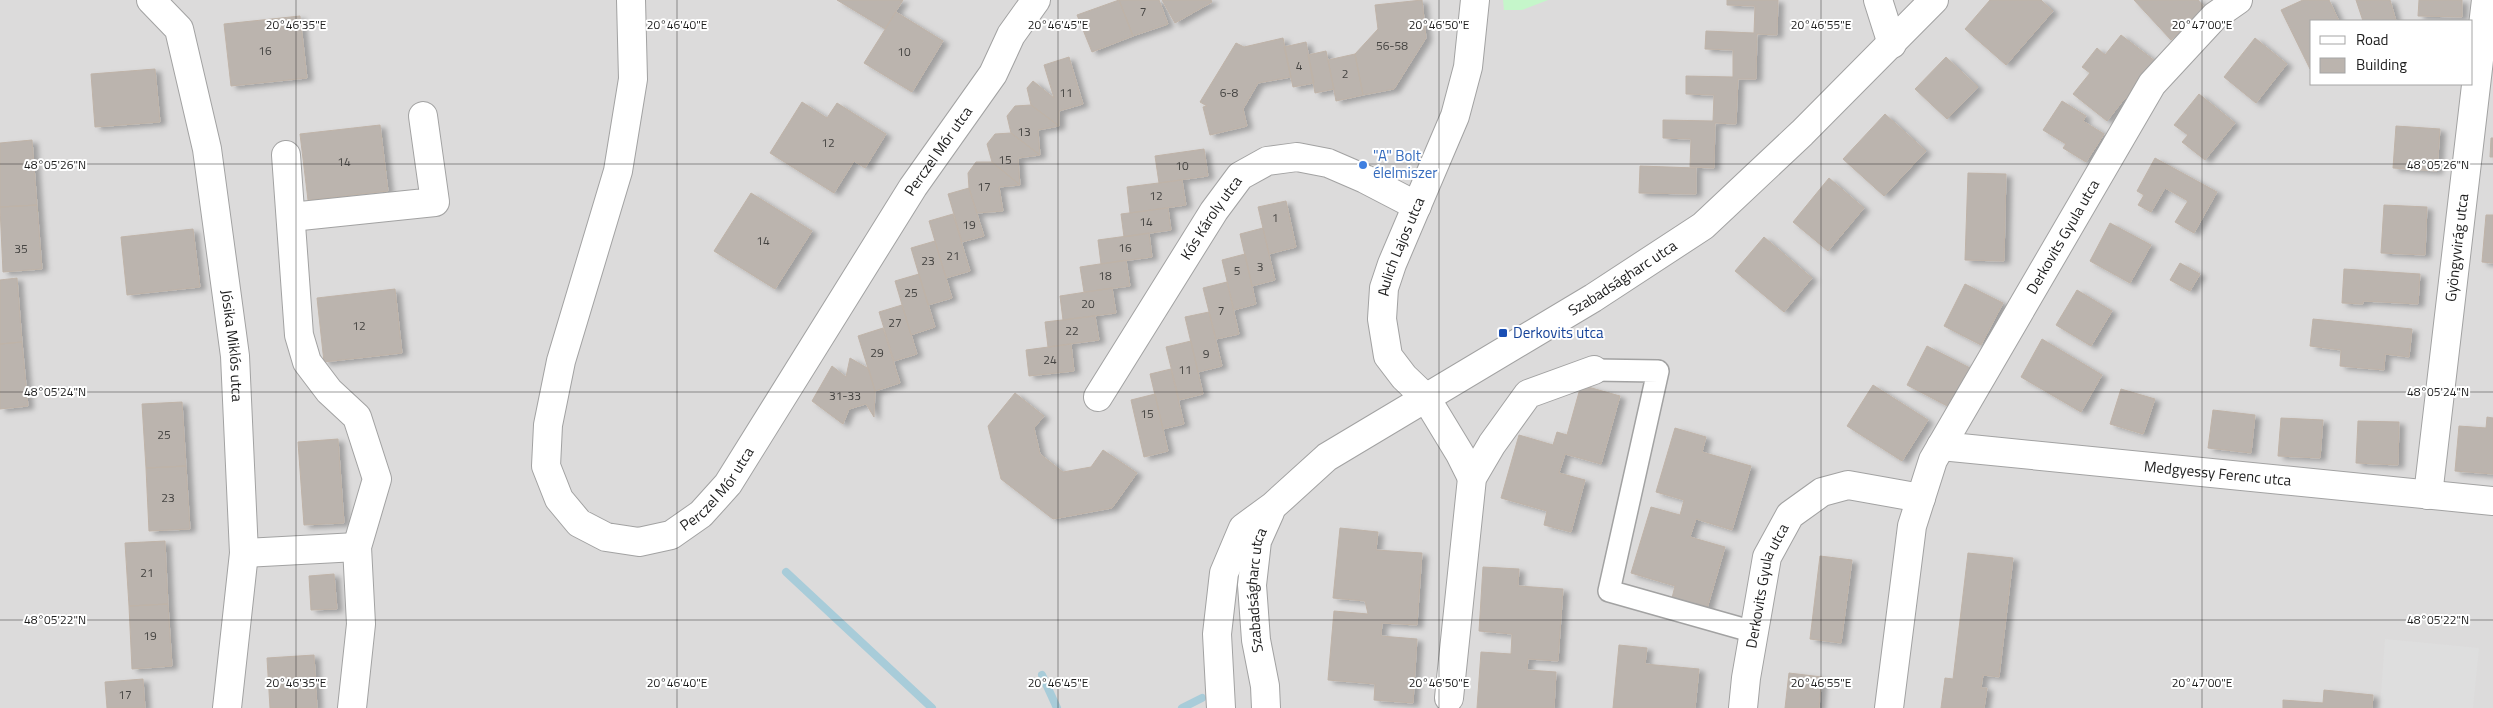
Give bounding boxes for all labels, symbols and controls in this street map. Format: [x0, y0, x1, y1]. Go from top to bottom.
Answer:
house number: 7 [1140, 2, 1146, 21]
text: 20°46'35"E [266, 15, 327, 34]
text: 20°46'40"E [647, 15, 708, 34]
text: 20°46'45"E [1028, 15, 1089, 34]
text: 20°46'50"E [1409, 15, 1470, 34]
text: 20°46'55"E [1791, 15, 1852, 34]
text: 20°47'00"E [2172, 15, 2233, 34]
legend [2310, 20, 2473, 85]
text: Road [2356, 28, 2388, 51]
house number: 56-58 [1376, 36, 1408, 55]
house number: 16 [258, 41, 272, 60]
house number: 10 [897, 42, 911, 61]
text: Building [2356, 53, 2407, 76]
house number: 4 [1296, 56, 1303, 75]
house number: 2 [1342, 64, 1348, 83]
house number: 11 [1059, 83, 1073, 102]
house number: 6-8 [1220, 83, 1239, 102]
street label: Perczel Mór utca [898, 101, 978, 200]
house number: 13 [1017, 122, 1031, 141]
house number: 12 [821, 133, 835, 152]
place label: "A" Bolt élelmiszer [1373, 144, 1437, 184]
house number: 15 [998, 150, 1012, 169]
house number: 14 [337, 152, 351, 171]
text: 48°05'26"N [24, 155, 86, 174]
text: 48°05'26"N [2407, 155, 2469, 174]
house number: 10 [1175, 156, 1189, 175]
marker: "A" Bolt élelmiszer [1357, 159, 1369, 171]
street label: Kós Károly utca [1174, 170, 1248, 264]
street label: Derkovits Gyula utca [2020, 174, 2105, 298]
house number: 17 [977, 177, 991, 196]
house number: 12 [1149, 186, 1163, 205]
street label: Gyöngyvirág utca [2439, 192, 2474, 303]
street label: Aulich Lajos utca [1371, 193, 1430, 297]
house number: 1 [1272, 208, 1278, 227]
house number: 14 [1139, 212, 1153, 231]
house number: 19 [962, 215, 976, 234]
house number: 14 [756, 231, 770, 250]
street label: Szabadságharc utca [1563, 234, 1682, 321]
house number: 16 [1118, 238, 1132, 257]
house number: 35 [14, 239, 28, 258]
house number: 21 [946, 246, 960, 265]
house number: 23 [921, 251, 935, 270]
house number: 3 [1257, 257, 1263, 276]
house number: 5 [1234, 261, 1241, 280]
house number: 18 [1098, 266, 1112, 285]
house number: 25 [904, 283, 918, 302]
street label: Jósika Miklós utca [215, 288, 249, 403]
house number: 20 [1081, 294, 1095, 313]
house number: 7 [1218, 301, 1224, 320]
house number: 27 [888, 313, 902, 332]
house number: 12 [352, 316, 366, 335]
house number: 22 [1065, 321, 1079, 340]
place label: Derkovits utca [1513, 321, 1604, 344]
marker: Derkovits utca [1497, 327, 1509, 339]
house number: 29 [870, 343, 884, 362]
house number: 9 [1203, 344, 1210, 363]
house number: 24 [1043, 350, 1057, 369]
house number: 11 [1178, 360, 1192, 379]
text: 48°05'24"N [24, 382, 86, 401]
text: 48°05'24"N [2407, 382, 2469, 401]
house number: 31-33 [829, 386, 861, 405]
house number: 15 [1140, 404, 1154, 423]
house number: 25 [157, 425, 171, 444]
street label: Perczel Mór utca [675, 442, 760, 537]
street label: Medgyessy Ferenc utca [2143, 454, 2293, 492]
house number: 23 [161, 488, 175, 507]
street label: Derkovits Gyula utca [1739, 519, 1795, 650]
street label: Szabadságharc utca [1240, 523, 1273, 655]
house number: 21 [140, 563, 154, 582]
text: 48°05'22"N [24, 610, 86, 629]
text: 48°05'22"N [2407, 610, 2469, 629]
house number: 19 [143, 626, 157, 645]
text: 20°46'35"E [266, 673, 327, 692]
text: 20°46'40"E [647, 673, 708, 692]
text: 20°46'45"E [1028, 673, 1089, 692]
text: 20°46'50"E [1409, 673, 1470, 692]
text: 20°46'55"E [1791, 673, 1852, 692]
text: 20°47'00"E [2172, 673, 2233, 692]
house number: 17 [118, 685, 132, 704]

